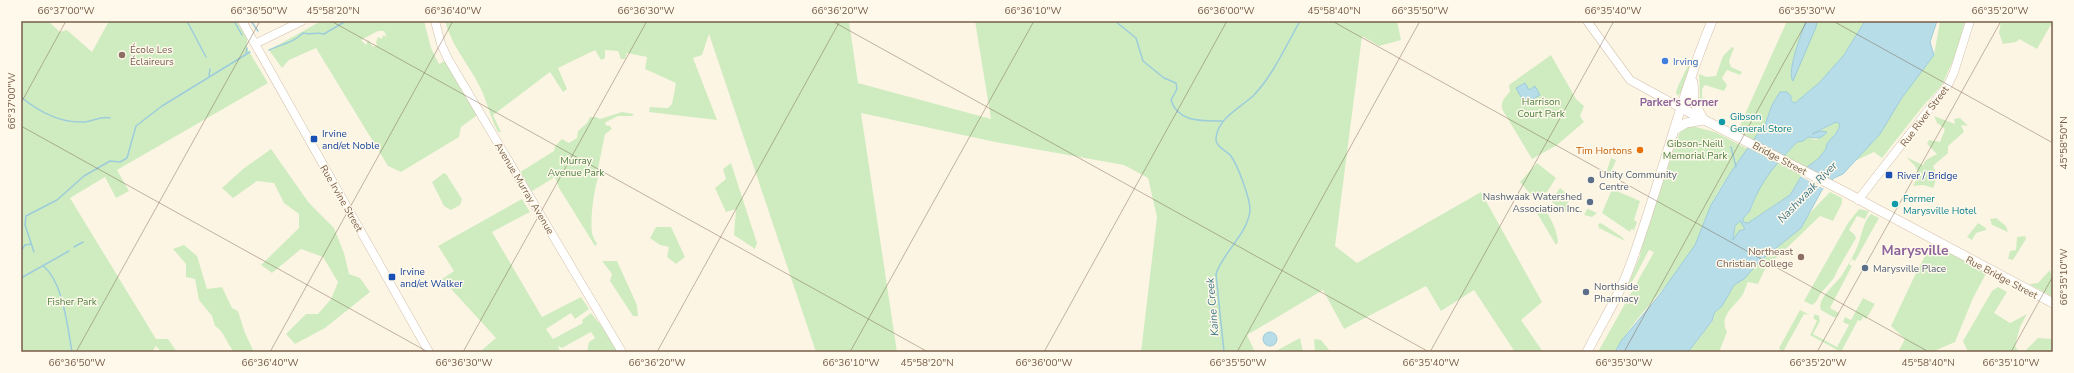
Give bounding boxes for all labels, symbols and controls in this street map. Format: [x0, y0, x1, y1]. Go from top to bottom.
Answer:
text: 66°37'00"W [38, 4, 94, 18]
text: 66°36'50"W [231, 4, 287, 18]
text: 45°58'20"N [306, 4, 360, 18]
text: 66°36'40"W [425, 4, 481, 18]
text: 66°36'30"W [618, 4, 674, 18]
text: 66°36'20"W [812, 4, 868, 18]
text: 66°36'10"W [1005, 4, 1061, 18]
text: 66°36'00"W [1198, 4, 1254, 18]
text: 45°58'40"N [1307, 4, 1361, 18]
text: 66°35'50"W [1392, 4, 1448, 18]
text: 66°35'40"W [1585, 4, 1641, 18]
text: 66°35'30"W [1779, 4, 1835, 18]
text: 66°35'20"W [1972, 4, 2028, 18]
place label: École Les Éclaireurs [130, 43, 174, 69]
marker: École Les Éclaireurs [117, 50, 127, 60]
place label: Irving [1673, 55, 1699, 69]
marker: Irving [1660, 56, 1670, 66]
text: 66°37'00"W [5, 73, 19, 129]
street label: Rue River Street [1897, 83, 1953, 150]
park label: Harrison Court Park [1517, 95, 1566, 121]
district label: Parker's Corner [1640, 95, 1719, 110]
place label: Gibson General Store [1730, 110, 1792, 136]
text: 45°58'50"N [2057, 116, 2071, 170]
marker: Gibson General Store [1717, 117, 1727, 127]
place label: Irvine and/et Noble [322, 127, 379, 153]
marker: Irvine and/et Noble [309, 134, 319, 144]
park label: Gibson-Neill Memorial Park [1663, 137, 1728, 163]
street label: Bridge Street [1750, 139, 1810, 179]
street label: Avenue Murray Avenue [491, 140, 557, 237]
place label: Tim Hortons [1576, 144, 1632, 158]
marker: Tim Hortons [1635, 145, 1645, 155]
park label: Murray Avenue Park [548, 154, 605, 180]
water label: Nashwaak River [1774, 158, 1841, 226]
street label: Rue Irvine Street [316, 163, 366, 235]
place label: Unity Community Centre [1599, 168, 1678, 194]
place label: River / Bridge [1897, 169, 1958, 183]
marker: River / Bridge [1884, 170, 1894, 180]
marker: Unity Community Centre [1586, 175, 1596, 185]
place label: Nashwaak Watershed Association Inc. [1483, 190, 1582, 216]
place label: Former Marysville Hotel [1903, 192, 1977, 218]
marker: Nashwaak Watershed Association Inc. [1585, 197, 1595, 207]
marker: Former Marysville Hotel [1890, 199, 1900, 209]
district label: Marysville [1881, 241, 1949, 260]
place label: Northeast Christian College [1716, 245, 1793, 271]
text: 66°35'10"W [2057, 249, 2071, 305]
marker: Northeast Christian College [1796, 252, 1806, 262]
street label: Rue Bridge Street [1963, 253, 2040, 303]
place label: Marysville Place [1873, 262, 1946, 276]
marker: Marysville Place [1860, 263, 1870, 273]
place label: Irvine and/et Walker [400, 265, 463, 291]
marker: Irvine and/et Walker [387, 272, 397, 282]
water label: Kaine Creek [1202, 277, 1223, 337]
place label: Northside Pharmacy [1594, 280, 1639, 306]
marker: Northside Pharmacy [1581, 287, 1591, 297]
park label: Fisher Park [47, 295, 98, 309]
text: 66°36'50"W [49, 356, 105, 370]
text: 66°36'40"W [242, 356, 298, 370]
text: 66°36'30"W [436, 356, 492, 370]
text: 66°36'20"W [629, 356, 685, 370]
text: 66°36'10"W [823, 356, 879, 370]
text: 45°58'20"N [900, 356, 954, 370]
text: 66°36'00"W [1016, 356, 1072, 370]
text: 66°35'50"W [1210, 356, 1266, 370]
text: 66°35'40"W [1403, 356, 1459, 370]
text: 66°35'30"W [1596, 356, 1652, 370]
text: 66°35'20"W [1790, 356, 1846, 370]
text: 45°58'40"N [1901, 356, 1955, 370]
text: 66°35'10"W [1983, 356, 2039, 370]

